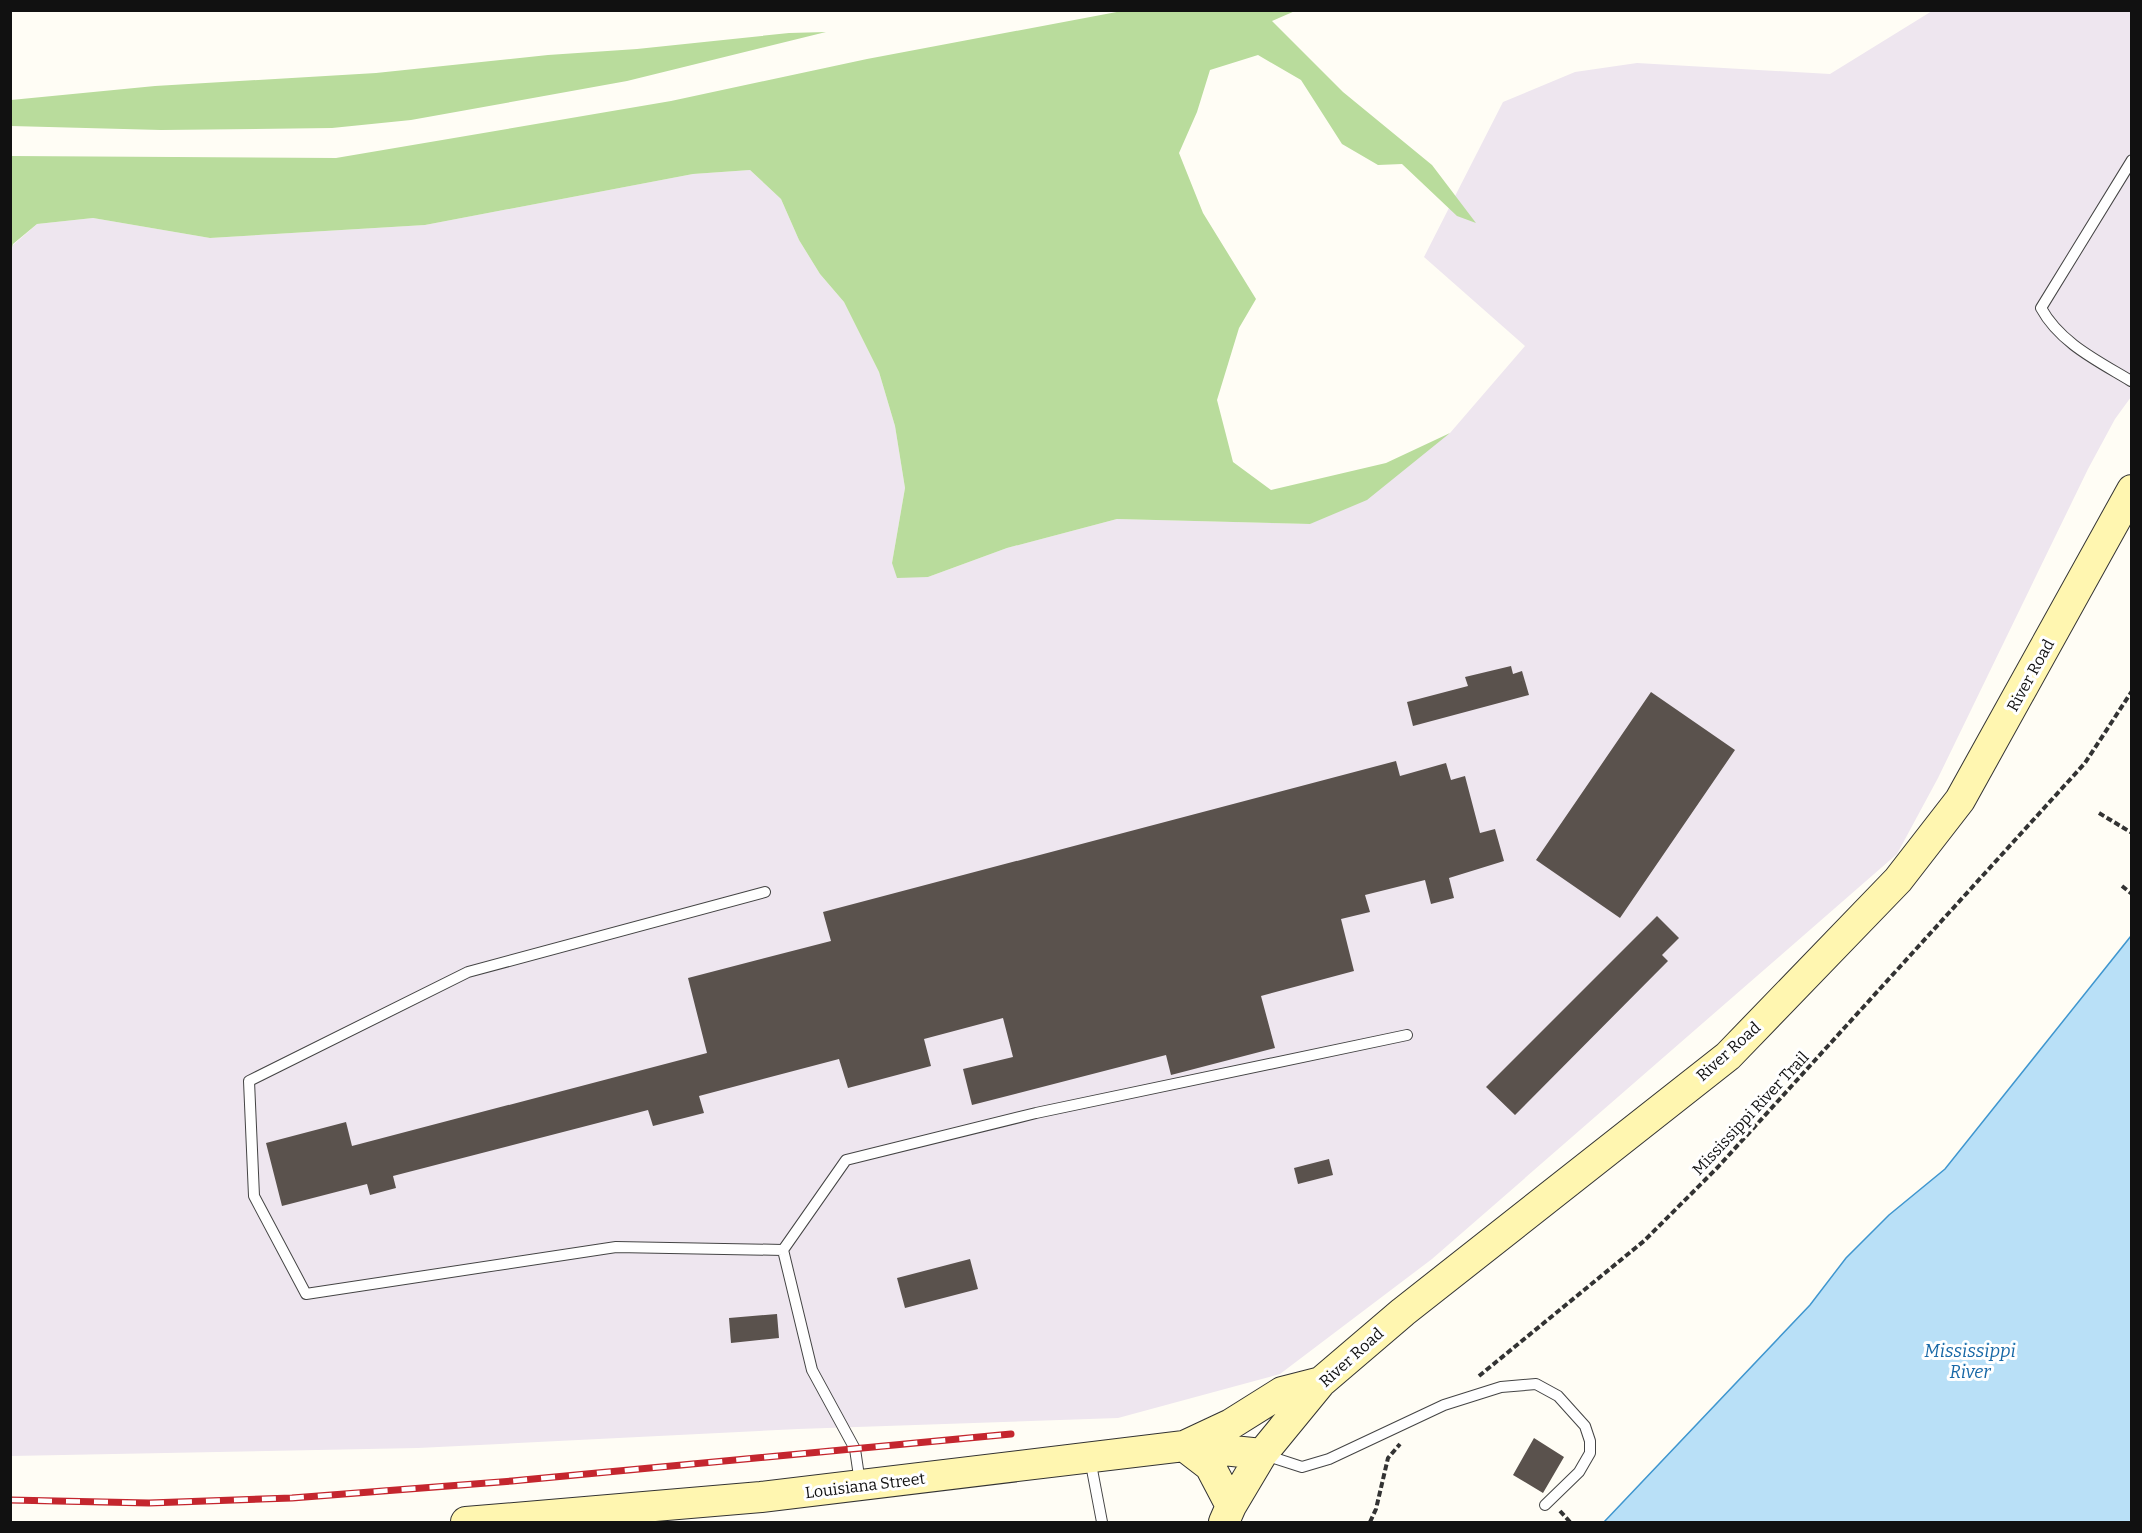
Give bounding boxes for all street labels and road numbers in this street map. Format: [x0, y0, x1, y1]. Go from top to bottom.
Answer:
street label: River Road [2003, 635, 2058, 715]
street label: River Road [1692, 1017, 1765, 1085]
street label: Mississippi River Trail [1688, 1047, 1813, 1179]
street label: River Road [1315, 1323, 1388, 1391]
street label: Louisiana Street [804, 1469, 926, 1502]

